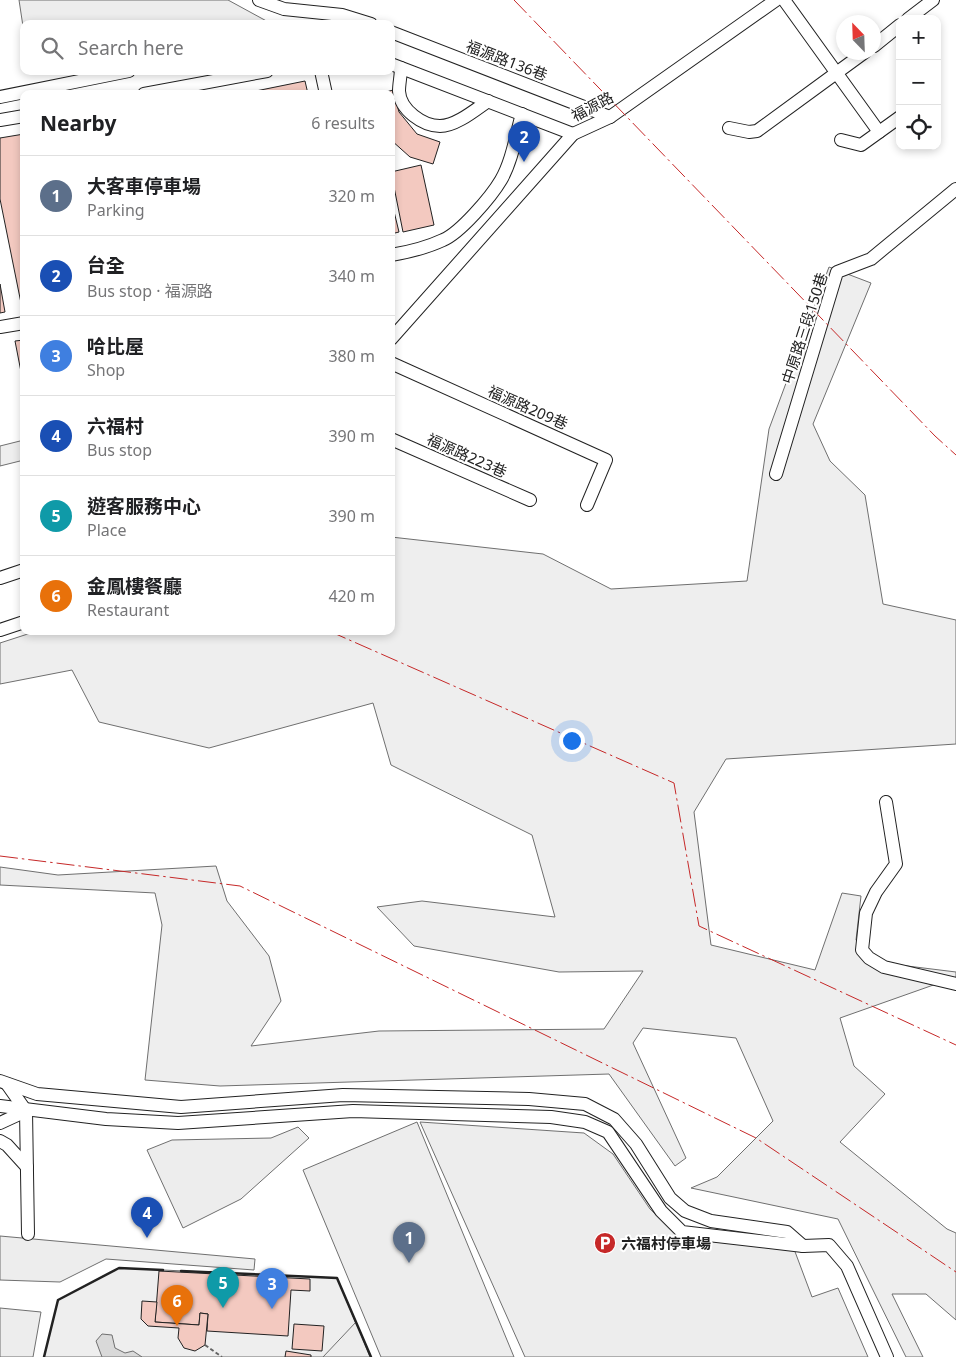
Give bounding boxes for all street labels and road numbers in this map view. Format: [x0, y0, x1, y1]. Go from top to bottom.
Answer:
street label: 福源路136巷 [463, 35, 551, 85]
street label: 福源路 [567, 87, 617, 125]
street label: 中原路三段150巷 [777, 270, 831, 386]
street label: 福源路209巷 [485, 380, 571, 434]
street label: 福源路223巷 [424, 428, 510, 482]

